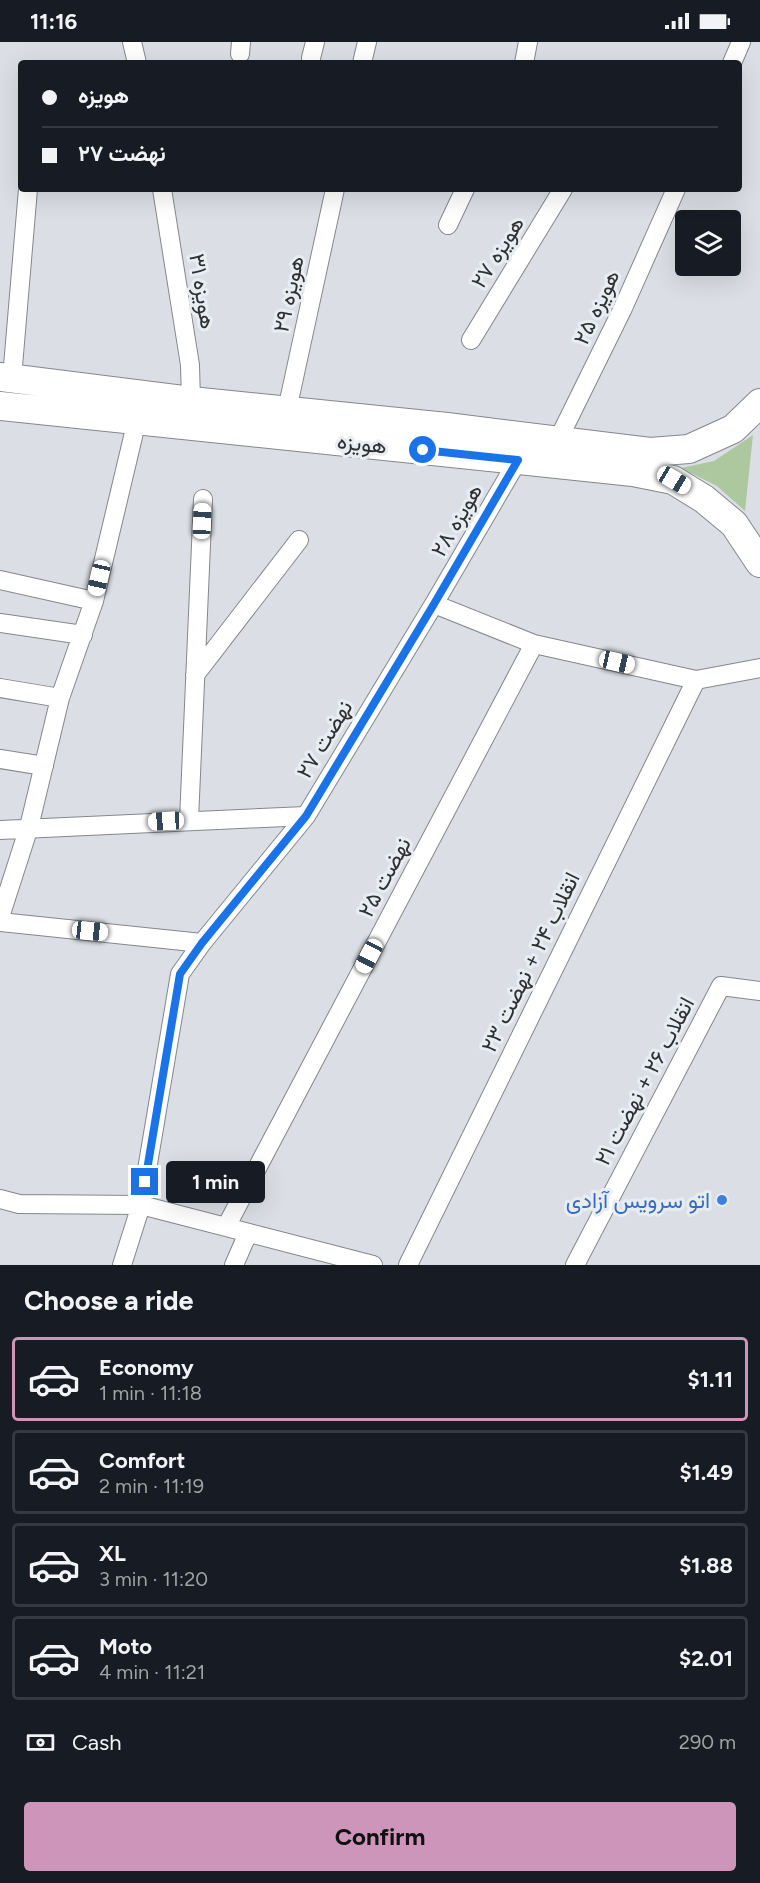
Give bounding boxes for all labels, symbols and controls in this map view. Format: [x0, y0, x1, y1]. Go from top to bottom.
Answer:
text: 11:16 [30, 8, 77, 35]
text: هویزه [78, 82, 129, 109]
text: نهضت ۲۷ [78, 140, 166, 167]
map controls [675, 210, 741, 276]
button: layers [675, 210, 741, 276]
street label: هویزه ۲۷ [465, 211, 530, 293]
street label: هویزه ۳۱ [183, 251, 222, 331]
street label: هویزه ۲۹ [267, 254, 310, 335]
street label: هویزه ۲۵ [567, 265, 626, 349]
street label: هویزه [336, 427, 388, 460]
route start [409, 436, 436, 463]
car [654, 463, 694, 497]
street label: هویزه ۲۸ [425, 479, 488, 561]
car [192, 503, 212, 539]
car [86, 558, 112, 598]
car [597, 649, 637, 675]
street label: نهضت ۲۷ [291, 695, 358, 783]
car [148, 811, 184, 831]
street label: نهضت ۲۵ [352, 833, 417, 922]
street label: انقلاب ۲۴ + نهضت ۲۳ [475, 868, 586, 1057]
car [71, 920, 109, 942]
car [353, 936, 385, 976]
street label: انقلاب ۲۶ + نهضت ۲۱ [589, 992, 700, 1170]
callout: 1 min [166, 1161, 265, 1203]
route end [131, 1168, 158, 1195]
text: 1 min [192, 1170, 239, 1194]
place label: اتو سرويس آزادی [566, 1187, 710, 1214]
marker: اتو سرويس آزادی [715, 1193, 729, 1207]
text: Choose a ride [24, 1284, 193, 1317]
icon: car [27, 1352, 81, 1406]
text: Economy [99, 1354, 194, 1381]
text: $1.11 [688, 1366, 733, 1393]
text: 1 min · 11:18 [99, 1381, 202, 1405]
icon: car [27, 1445, 81, 1499]
text: Comfort [99, 1447, 185, 1474]
text: $1.49 [679, 1459, 733, 1486]
text: 2 min · 11:19 [99, 1474, 204, 1498]
icon: car [27, 1538, 81, 1592]
text: XL [99, 1540, 126, 1567]
text: $1.88 [679, 1552, 733, 1579]
text: 3 min · 11:20 [99, 1567, 208, 1591]
icon: car [27, 1631, 81, 1685]
text: Moto [99, 1633, 152, 1660]
text: $2.01 [679, 1645, 733, 1672]
text: 4 min · 11:21 [99, 1660, 205, 1684]
icon: cash [24, 1726, 57, 1759]
text: Cash [72, 1729, 122, 1756]
text: 290 m [679, 1730, 736, 1754]
button: Confirm [24, 1802, 736, 1871]

